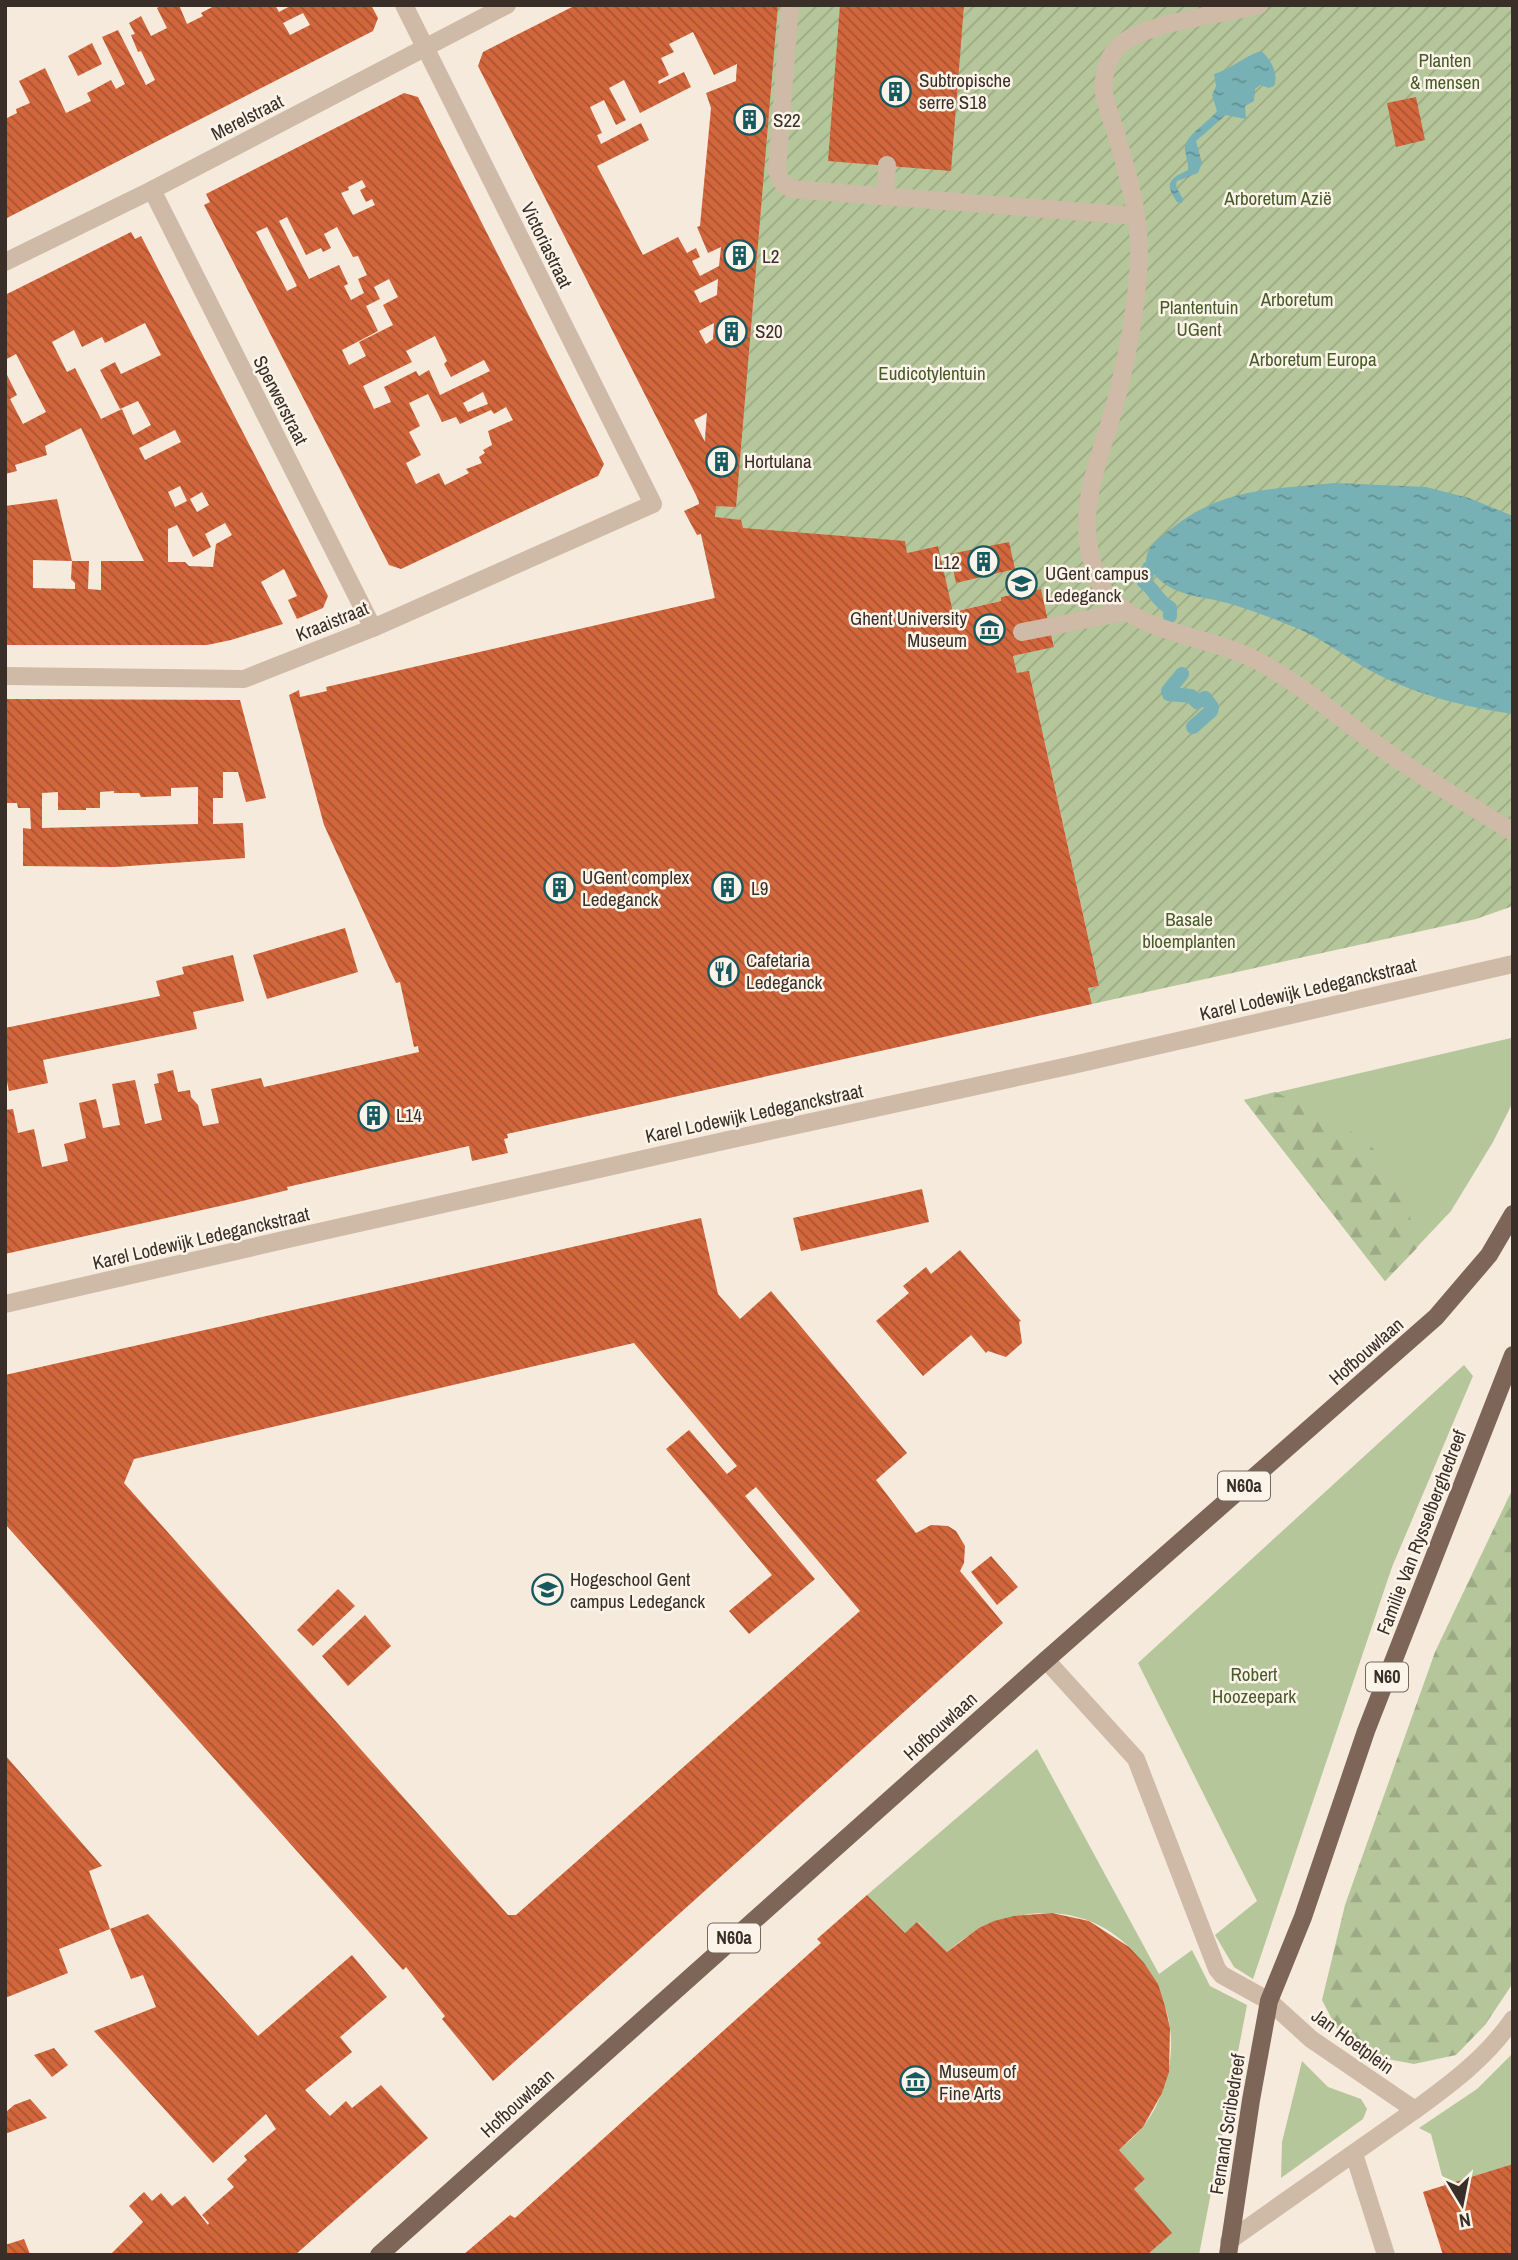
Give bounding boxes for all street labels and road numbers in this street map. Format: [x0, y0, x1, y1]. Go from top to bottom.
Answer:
street label: Merelstraat [206, 87, 288, 146]
street label: Victoriastraat [515, 198, 579, 293]
street label: Sperwerstraat [247, 351, 315, 450]
street label: Kraaistraat [292, 594, 373, 647]
street label: Karel Lodewijk Ledeganckstraat [1197, 951, 1420, 1027]
street label: Karel Lodewijk Ledeganckstraat [643, 1077, 866, 1149]
street label: Karel Lodewijk Ledeganckstraat [90, 1200, 313, 1276]
street label: Hofbouwlaan [1323, 1311, 1409, 1391]
street label: Familie Van Rysselberghedreef [1370, 1425, 1472, 1638]
road number: N60a [1218, 1471, 1270, 1500]
road number: N60 [1366, 1662, 1408, 1692]
street label: Hofbouwlaan [898, 1686, 982, 1766]
road number: N60a [708, 1924, 760, 1952]
street label: Jan Hoetplein [1306, 2002, 1400, 2080]
street label: Fernand Scribedreef [1203, 2051, 1251, 2196]
street label: Hofbouwlaan [475, 2063, 559, 2143]

